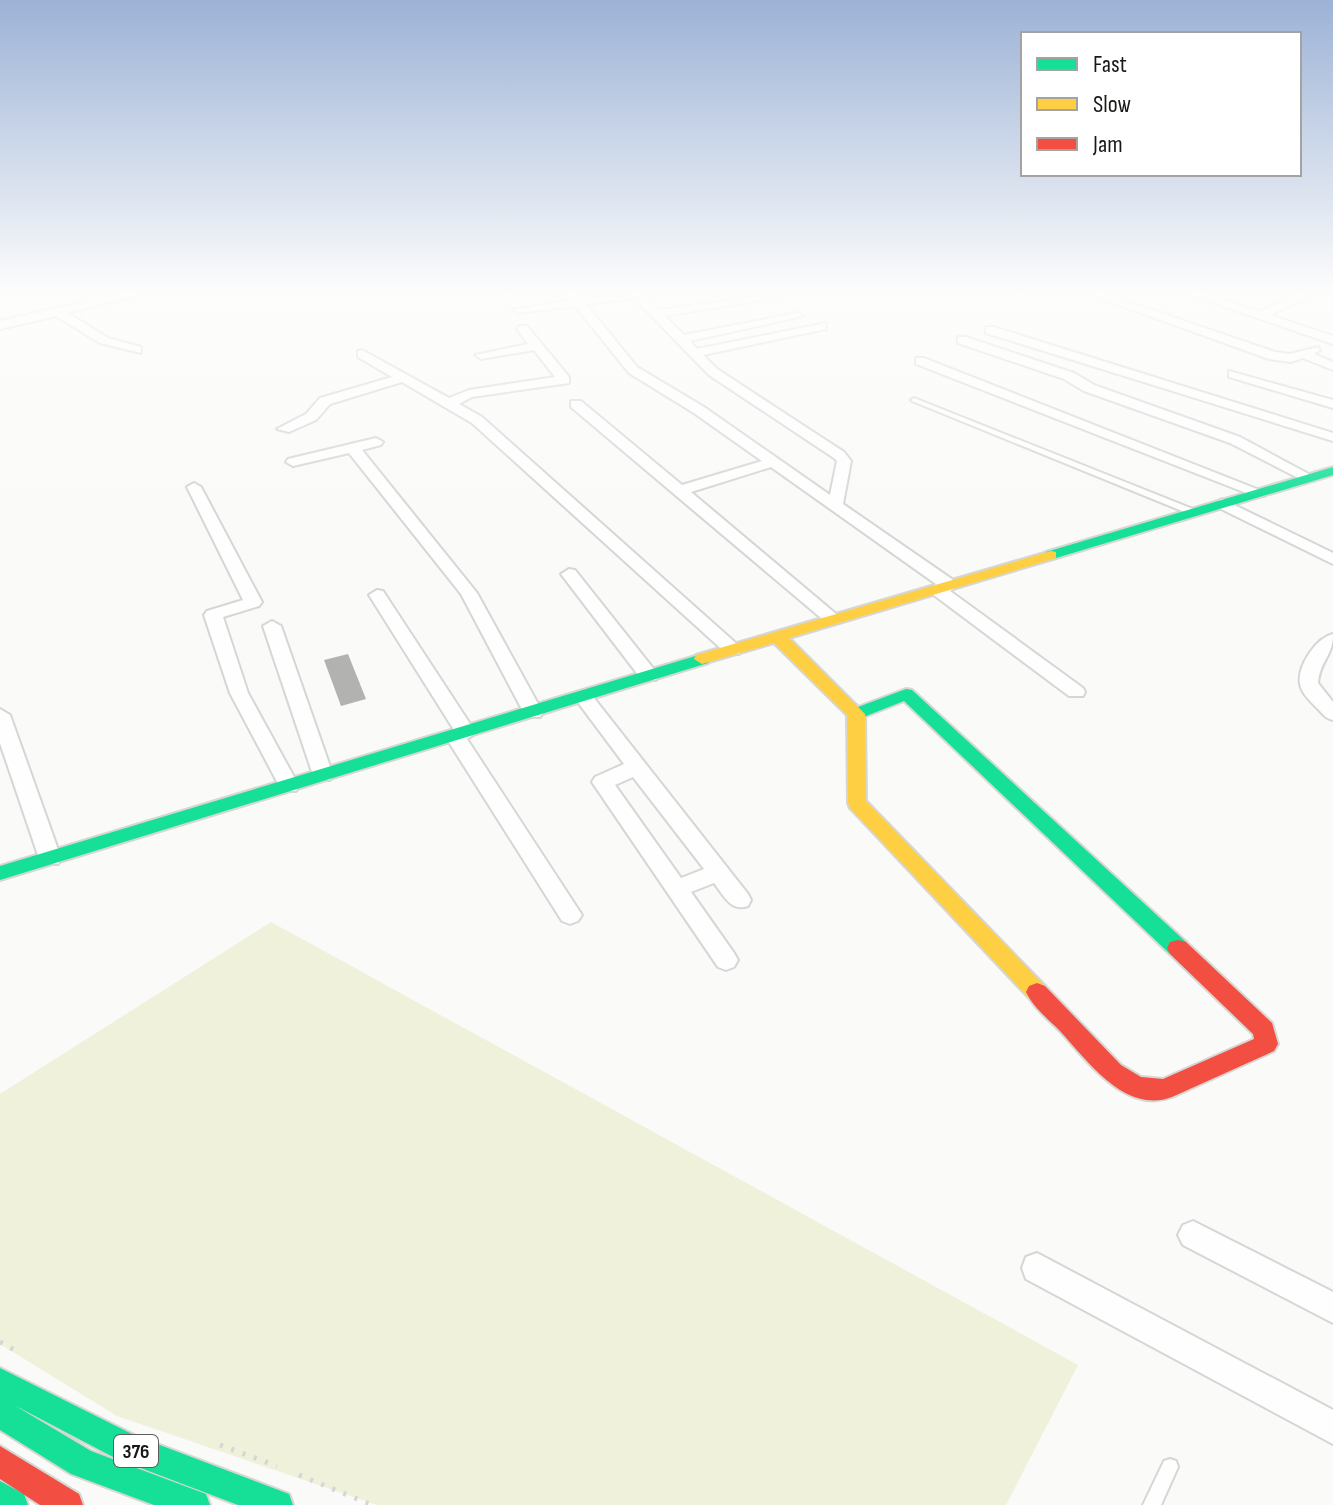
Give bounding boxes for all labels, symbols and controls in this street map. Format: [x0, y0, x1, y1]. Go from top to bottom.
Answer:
legend [1021, 32, 1301, 176]
text: Fast [1093, 50, 1127, 79]
text: Slow [1093, 90, 1131, 119]
text: Jam [1092, 130, 1123, 159]
road number: 376 [114, 1435, 158, 1467]

